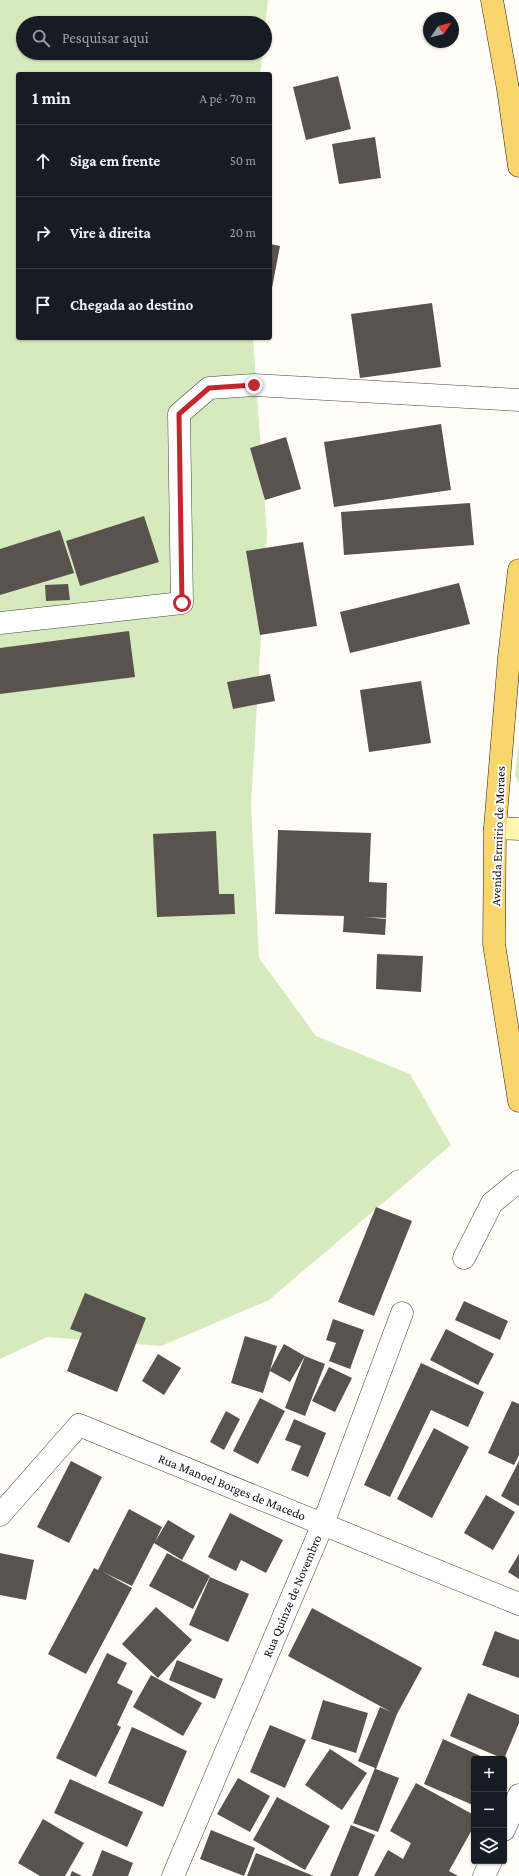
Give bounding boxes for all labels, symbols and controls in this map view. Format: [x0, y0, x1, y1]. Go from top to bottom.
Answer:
north arrow [423, 12, 459, 48]
search box [16, 16, 272, 60]
icon: search [30, 27, 52, 49]
text: Pesquisar aqui [62, 30, 149, 46]
text: 1 min [32, 89, 71, 108]
text: A pé · 70 m [200, 91, 256, 106]
icon: ahead [32, 150, 54, 172]
text: Siga em frente [70, 153, 160, 169]
text: 50 m [230, 153, 256, 168]
icon: right [32, 222, 54, 244]
text: Vire à direita [70, 225, 151, 241]
text: 20 m [230, 225, 256, 240]
icon: arrive [32, 294, 54, 316]
text: Chegada ao destino [70, 297, 193, 313]
route end [245, 376, 263, 394]
route start [173, 594, 191, 612]
street label: Avenida Ermirio de Moraes [488, 766, 508, 906]
street label: Rua Manoel Borges de Macedo [156, 1450, 308, 1524]
street label: Rua Quinze de Novembro [259, 1533, 325, 1659]
map controls [471, 1756, 507, 1864]
button: + [471, 1756, 507, 1792]
button: − [471, 1792, 507, 1828]
button: layers [471, 1828, 507, 1864]

